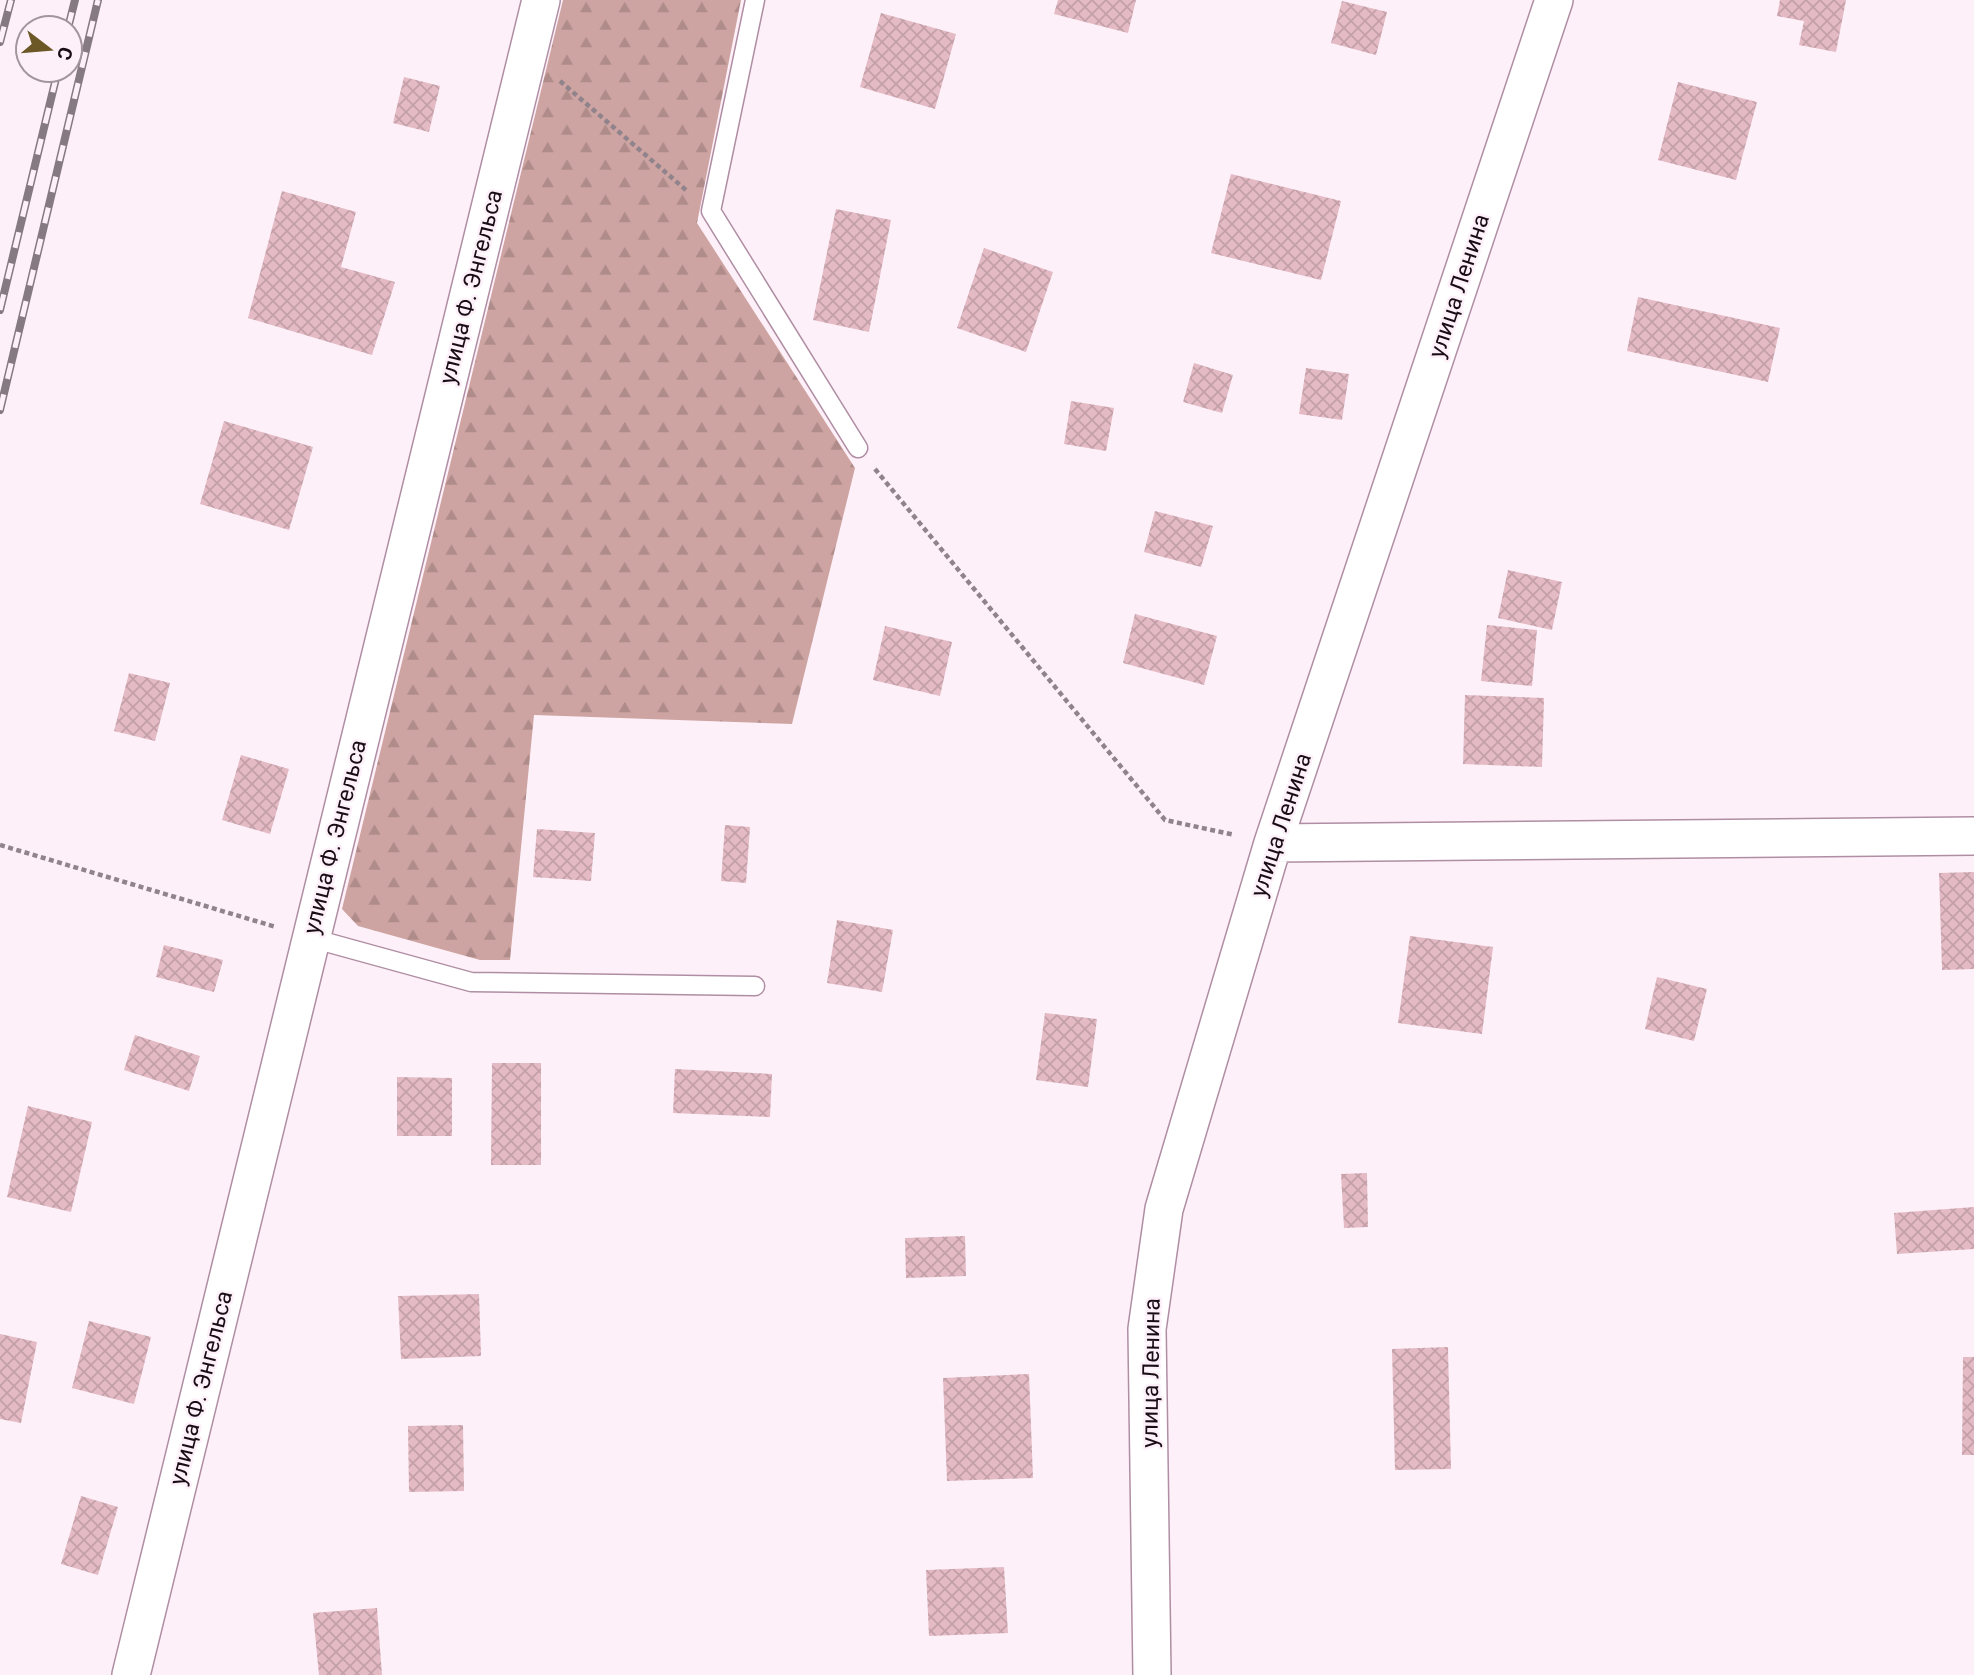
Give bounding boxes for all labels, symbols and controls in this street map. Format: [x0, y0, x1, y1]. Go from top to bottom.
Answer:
north arrow [14, 14, 84, 84]
text: С [52, 44, 78, 63]
street label: улица Ф. Энгельса [434, 187, 508, 387]
street label: улица Ленина [1423, 211, 1495, 361]
street label: улица Ф. Энгельса [298, 737, 372, 937]
street label: улица Ленина [1245, 750, 1317, 900]
street label: улица Ф. Энгельса [164, 1288, 238, 1488]
street label: улица Ленина [1136, 1298, 1166, 1448]

